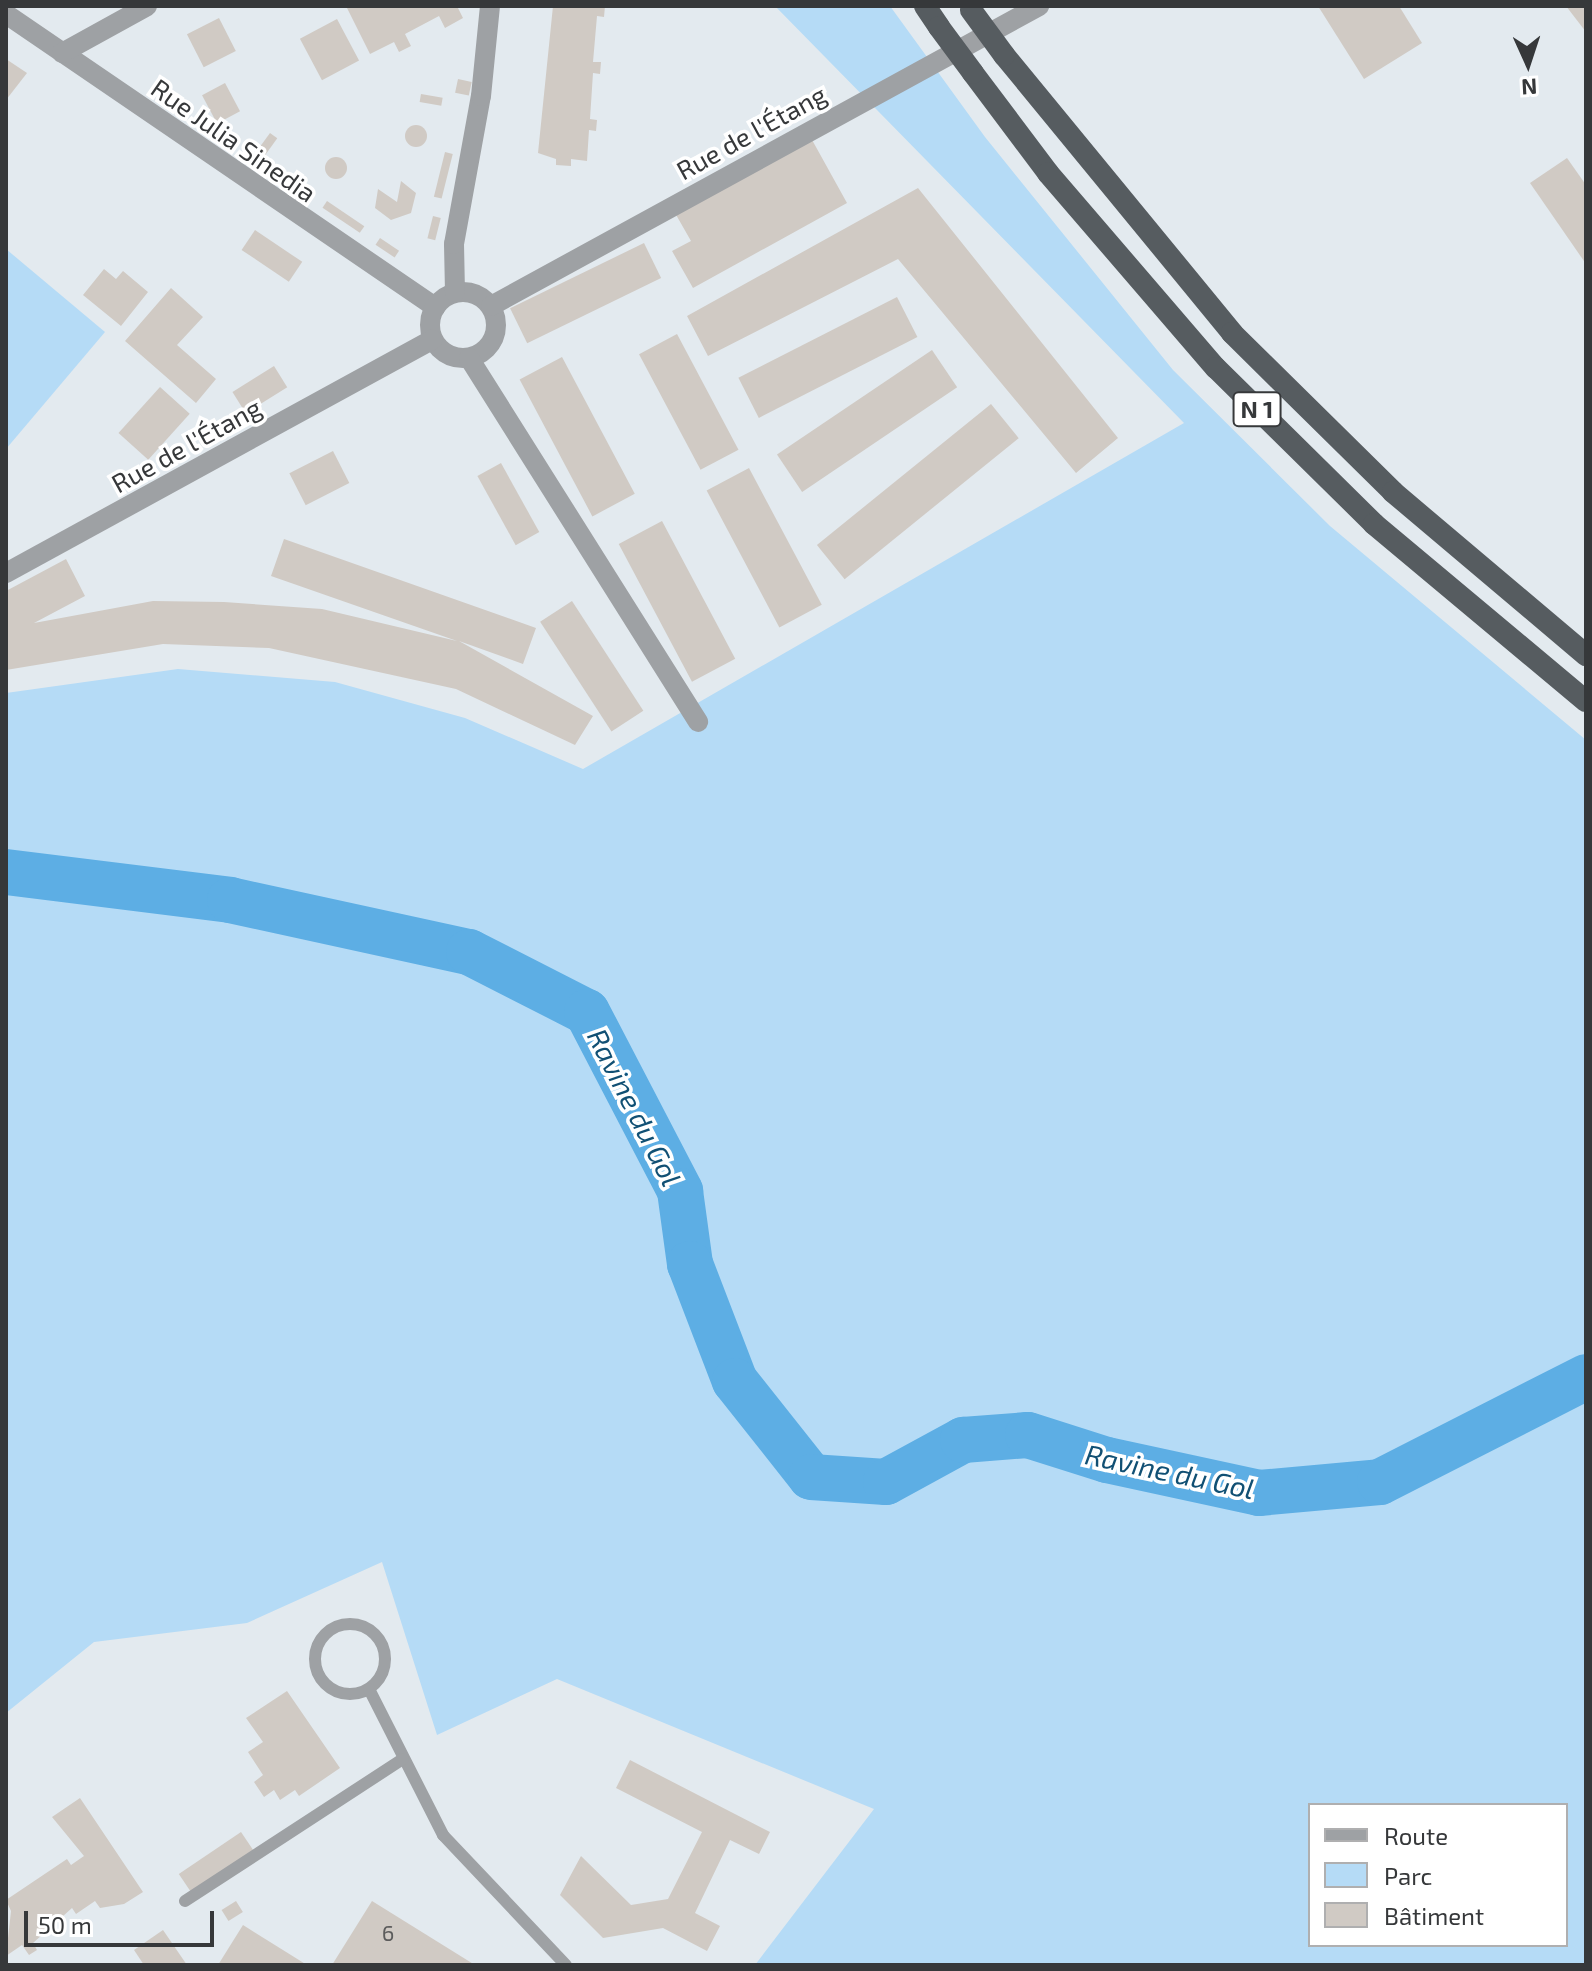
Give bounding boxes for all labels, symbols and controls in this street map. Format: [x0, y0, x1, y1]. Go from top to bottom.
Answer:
north arrow [1488, 24, 1568, 104]
street label: Rue Julia Sinedia [145, 72, 323, 208]
text: N [1521, 75, 1538, 101]
street label: Rue de l'Étang [671, 78, 831, 186]
road number: N 1 [1231, 389, 1283, 429]
street label: Rue de l'Étang [106, 391, 266, 499]
water label: Ravine du Gol [581, 1023, 689, 1191]
water label: Ravine du Gol [1082, 1437, 1258, 1505]
legend [1308, 1803, 1568, 1947]
text: Route [1384, 1821, 1448, 1850]
text: Parc [1384, 1861, 1432, 1890]
scale bar [28, 1895, 218, 1945]
text: Bâtiment [1384, 1901, 1484, 1930]
text: 50 m [38, 1910, 92, 1939]
house number: 6 [382, 1920, 394, 1946]

